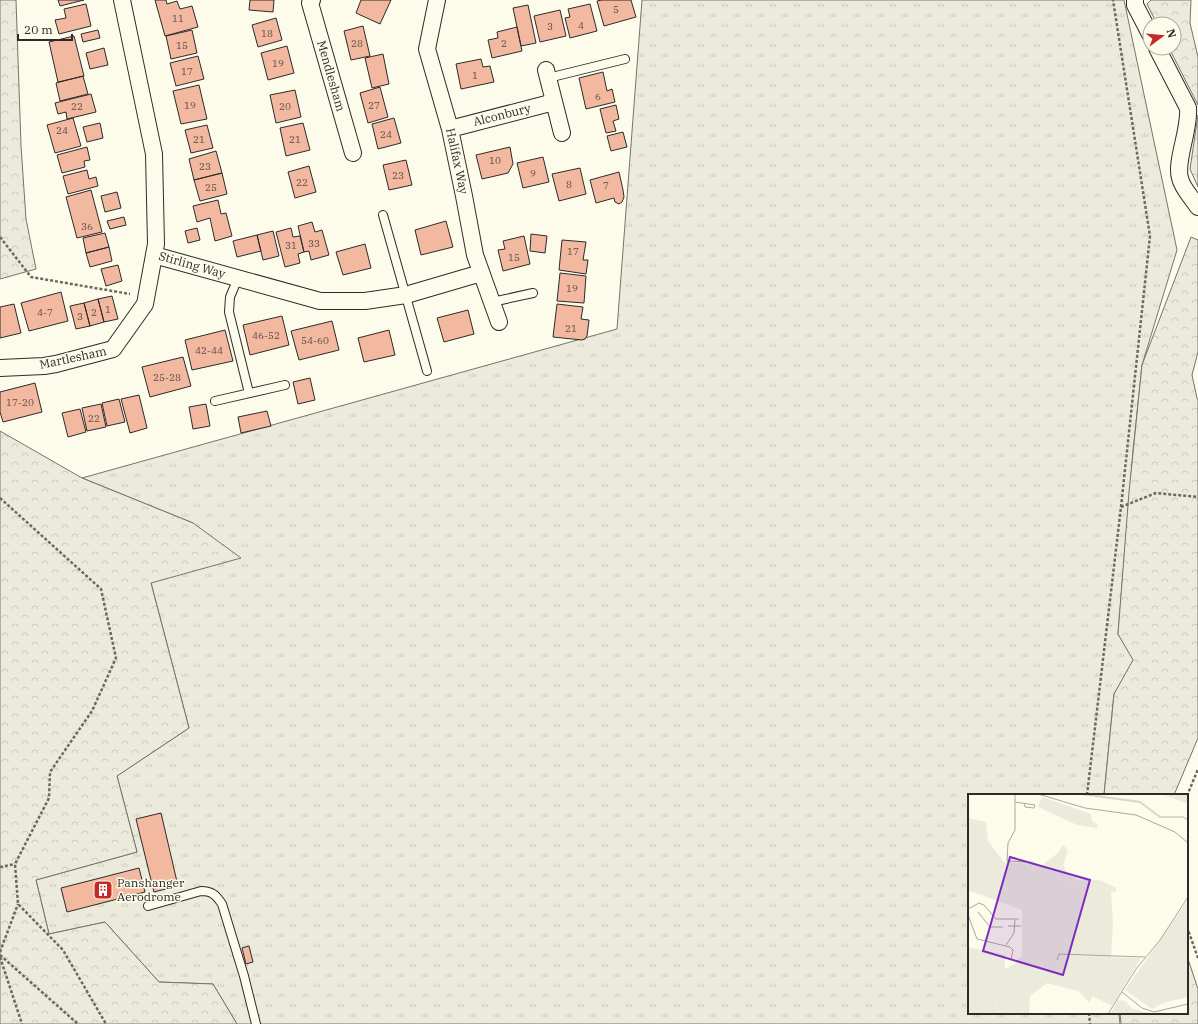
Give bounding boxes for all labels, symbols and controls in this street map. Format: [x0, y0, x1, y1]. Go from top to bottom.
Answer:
house number: 5 [613, 3, 619, 16]
house number: 11 [172, 12, 184, 25]
scale bar [18, 16, 72, 42]
north arrow [1142, 16, 1182, 56]
house number: 4 [578, 19, 584, 32]
house number: 3 [547, 20, 553, 33]
text: 20 m [24, 22, 53, 37]
house number: 18 [261, 27, 273, 40]
text: N [1164, 27, 1180, 40]
house number: 28 [351, 37, 363, 50]
house number: 2 [501, 37, 507, 50]
house number: 15 [176, 39, 188, 52]
street label: Mendlesham [314, 39, 349, 114]
house number: 19 [272, 57, 284, 70]
house number: 17 [181, 65, 193, 78]
house number: 1 [472, 69, 478, 82]
house number: 6 [595, 90, 601, 103]
house number: 19 [184, 99, 196, 112]
house number: 27 [368, 99, 380, 112]
house number: 22 [71, 100, 83, 113]
house number: 20 [279, 100, 291, 113]
street label: Alconbury [471, 100, 533, 129]
house number: 24 [56, 124, 68, 137]
street label: Halifax Way [443, 126, 472, 196]
house number: 24 [380, 128, 392, 141]
house number: 21 [193, 133, 205, 146]
house number: 21 [289, 133, 301, 146]
house number: 10 [489, 154, 501, 167]
house number: 23 [199, 160, 211, 173]
house number: 9 [530, 167, 536, 180]
house number: 23 [392, 169, 404, 182]
house number: 22 [296, 176, 308, 189]
house number: 8 [566, 178, 572, 191]
house number: 7 [603, 179, 609, 192]
house number: 25 [205, 181, 217, 194]
house number: 36 [81, 220, 93, 233]
house number: 33 [308, 237, 320, 250]
house number: 31 [285, 239, 297, 252]
house number: 17 [567, 245, 579, 258]
street label: Stirling Way [157, 248, 228, 281]
house number: 15 [508, 251, 520, 264]
house number: 19 [566, 282, 578, 295]
house number: 1 [105, 303, 111, 316]
house number: 4-7 [37, 306, 53, 319]
house number: 2 [91, 306, 97, 319]
house number: 3 [77, 310, 83, 323]
house number: 21 [565, 322, 577, 335]
house number: 46-52 [252, 329, 280, 342]
house number: 54-60 [301, 334, 329, 347]
street label: Martlesham [38, 343, 108, 372]
house number: 42-44 [195, 344, 223, 357]
house number: 25-28 [153, 371, 181, 384]
house number: 17-20 [6, 396, 34, 409]
house number: 22 [88, 412, 100, 425]
inset map [968, 794, 1188, 1014]
place label: Panshanger Aerodrome [117, 875, 185, 904]
building icon: Panshanger Aerodrome [92, 879, 114, 901]

